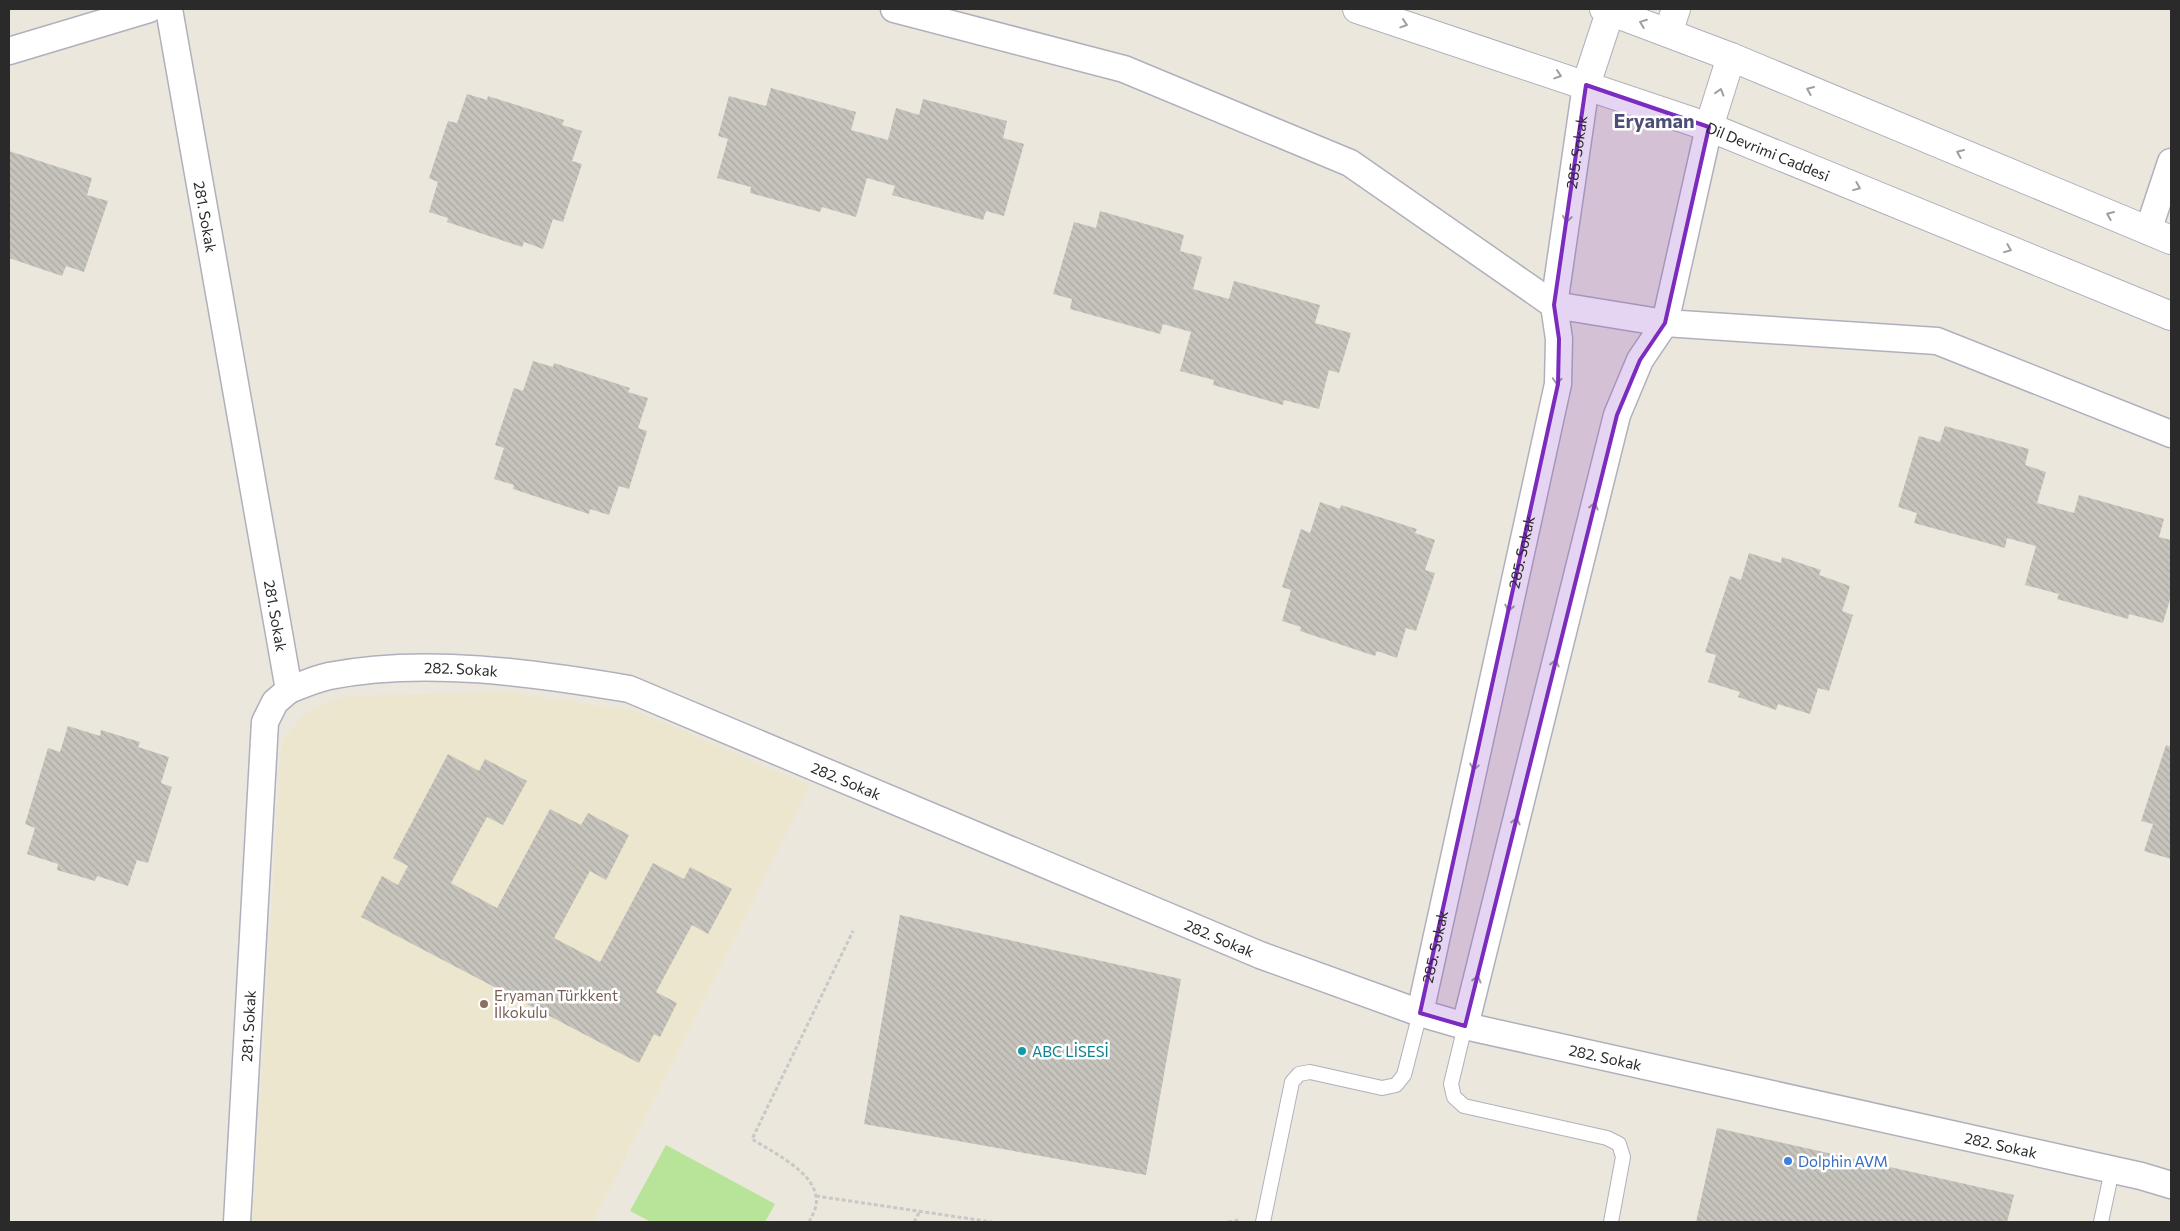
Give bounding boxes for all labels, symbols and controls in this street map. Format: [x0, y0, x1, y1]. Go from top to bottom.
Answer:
one-way arrow [1399, 18, 1407, 28]
one-way arrow [1639, 19, 1648, 30]
one-way arrow [1553, 69, 1561, 79]
one-way arrow [1806, 86, 1815, 97]
one-way arrow [1714, 88, 1724, 97]
district label: Eryaman [1613, 108, 1695, 132]
street label: 285. Sokak [1562, 114, 1591, 190]
street label: Dil Devrimi Caddesi [1704, 118, 1832, 184]
one-way arrow [1956, 148, 1965, 159]
street label: 281. Sokak [190, 180, 221, 254]
one-way arrow [1852, 181, 1861, 192]
one-way arrow [2106, 211, 2115, 221]
one-way arrow [1562, 215, 1572, 224]
one-way arrow [2003, 243, 2012, 253]
one-way arrow [1552, 377, 1563, 385]
one-way arrow [1588, 501, 1599, 510]
street label: 285. Sokak [1504, 514, 1538, 590]
street label: 281. Sokak [261, 579, 291, 653]
one-way arrow [1504, 603, 1515, 612]
street label: 282. Sokak [424, 658, 499, 680]
one-way arrow [1549, 659, 1560, 668]
street label: 282. Sokak [809, 758, 884, 803]
one-way arrow [1469, 762, 1480, 771]
one-way arrow [1510, 817, 1521, 826]
street label: 285. Sokak [1418, 908, 1451, 985]
street label: 282. Sokak [1182, 915, 1257, 961]
one-way arrow [1471, 974, 1482, 983]
place label: Eryaman Türkkent İlkokulu [494, 986, 618, 1021]
street label: 281. Sokak [237, 990, 259, 1062]
marker: Eryaman Türkkent İlkokulu [478, 998, 490, 1010]
street label: 282. Sokak [1567, 1040, 1644, 1074]
place label: ABC LİSESİ [1032, 1042, 1109, 1060]
marker: ABC LİSESİ [1016, 1045, 1028, 1057]
street label: 282. Sokak [1963, 1128, 2039, 1162]
place label: Dolphin AVM [1798, 1152, 1888, 1170]
marker: Dolphin AVM [1782, 1155, 1794, 1167]

